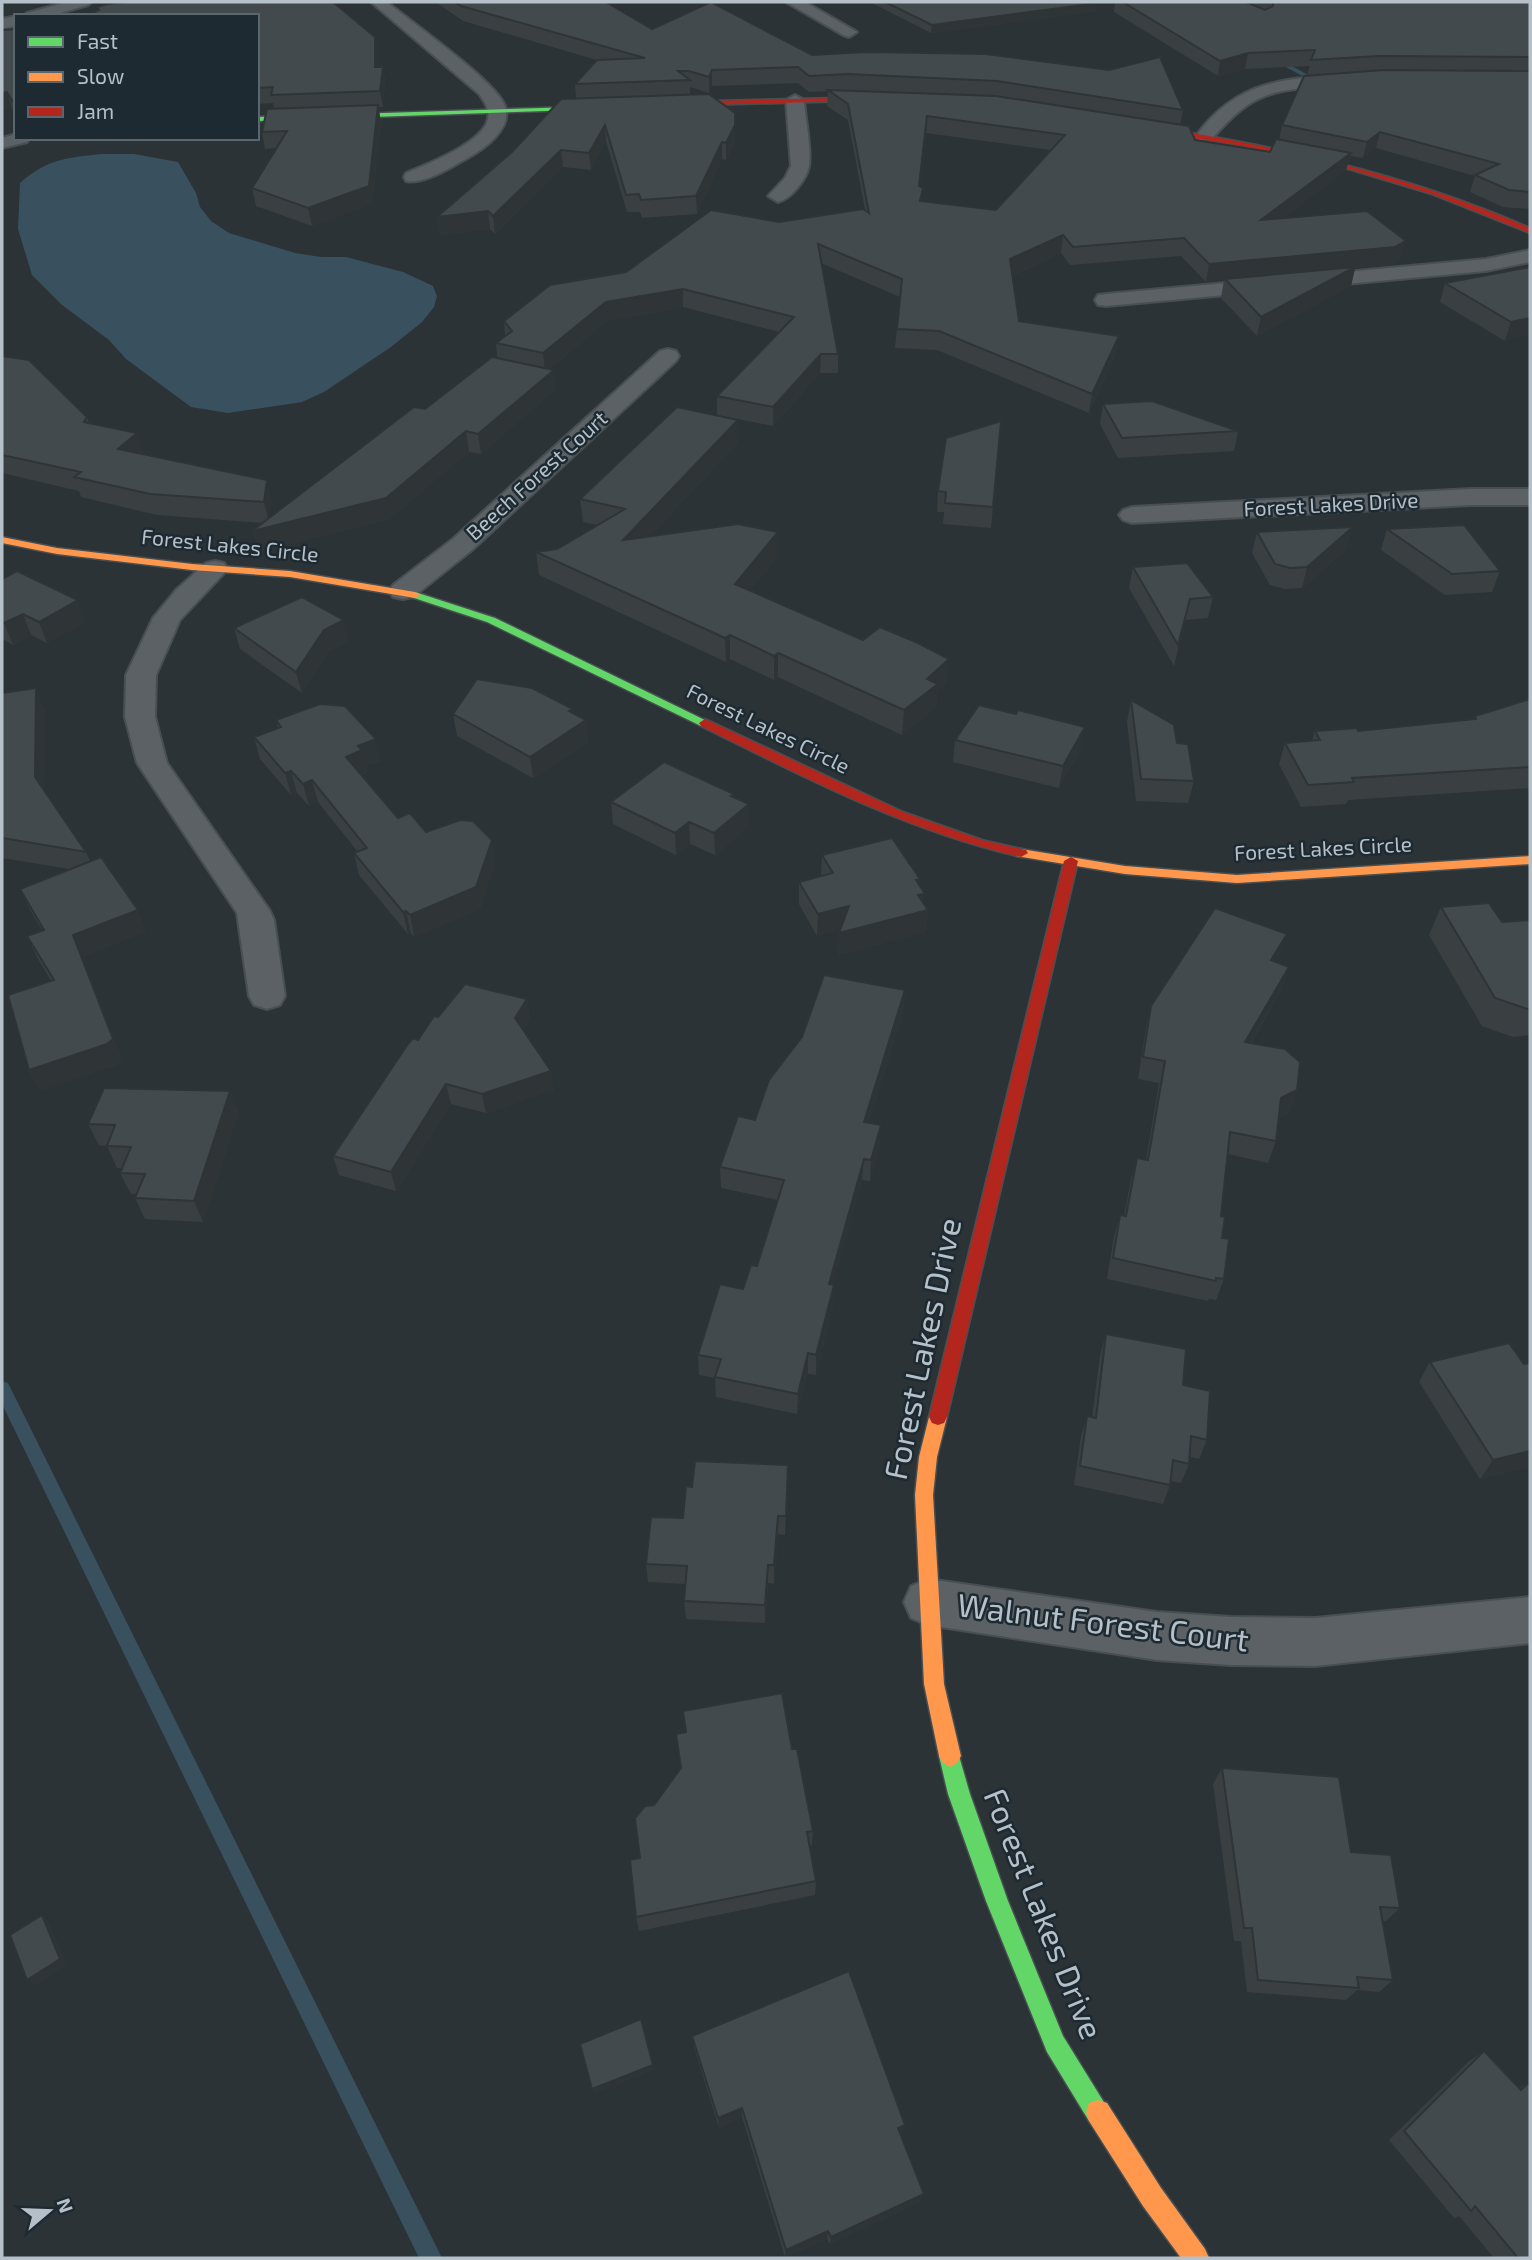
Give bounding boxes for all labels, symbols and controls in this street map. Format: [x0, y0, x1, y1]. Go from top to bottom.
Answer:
legend [14, 14, 259, 140]
text: Fast [77, 28, 118, 53]
text: Slow [77, 63, 124, 88]
text: Jam [77, 98, 114, 123]
street label: Beech Forest Court [460, 405, 612, 545]
street label: Forest Lakes Drive [1243, 486, 1419, 521]
street label: Forest Lakes Circle [140, 523, 320, 566]
street label: Forest Lakes Circle [683, 677, 854, 778]
street label: Forest Lakes Circle [1233, 830, 1413, 865]
street label: Forest Lakes Drive [875, 1214, 967, 1483]
street label: Walnut Forest Court [956, 1584, 1251, 1658]
street label: Forest Lakes Drive [977, 1783, 1112, 2044]
north arrow [14, 2176, 84, 2246]
text: N [52, 2195, 79, 2216]

